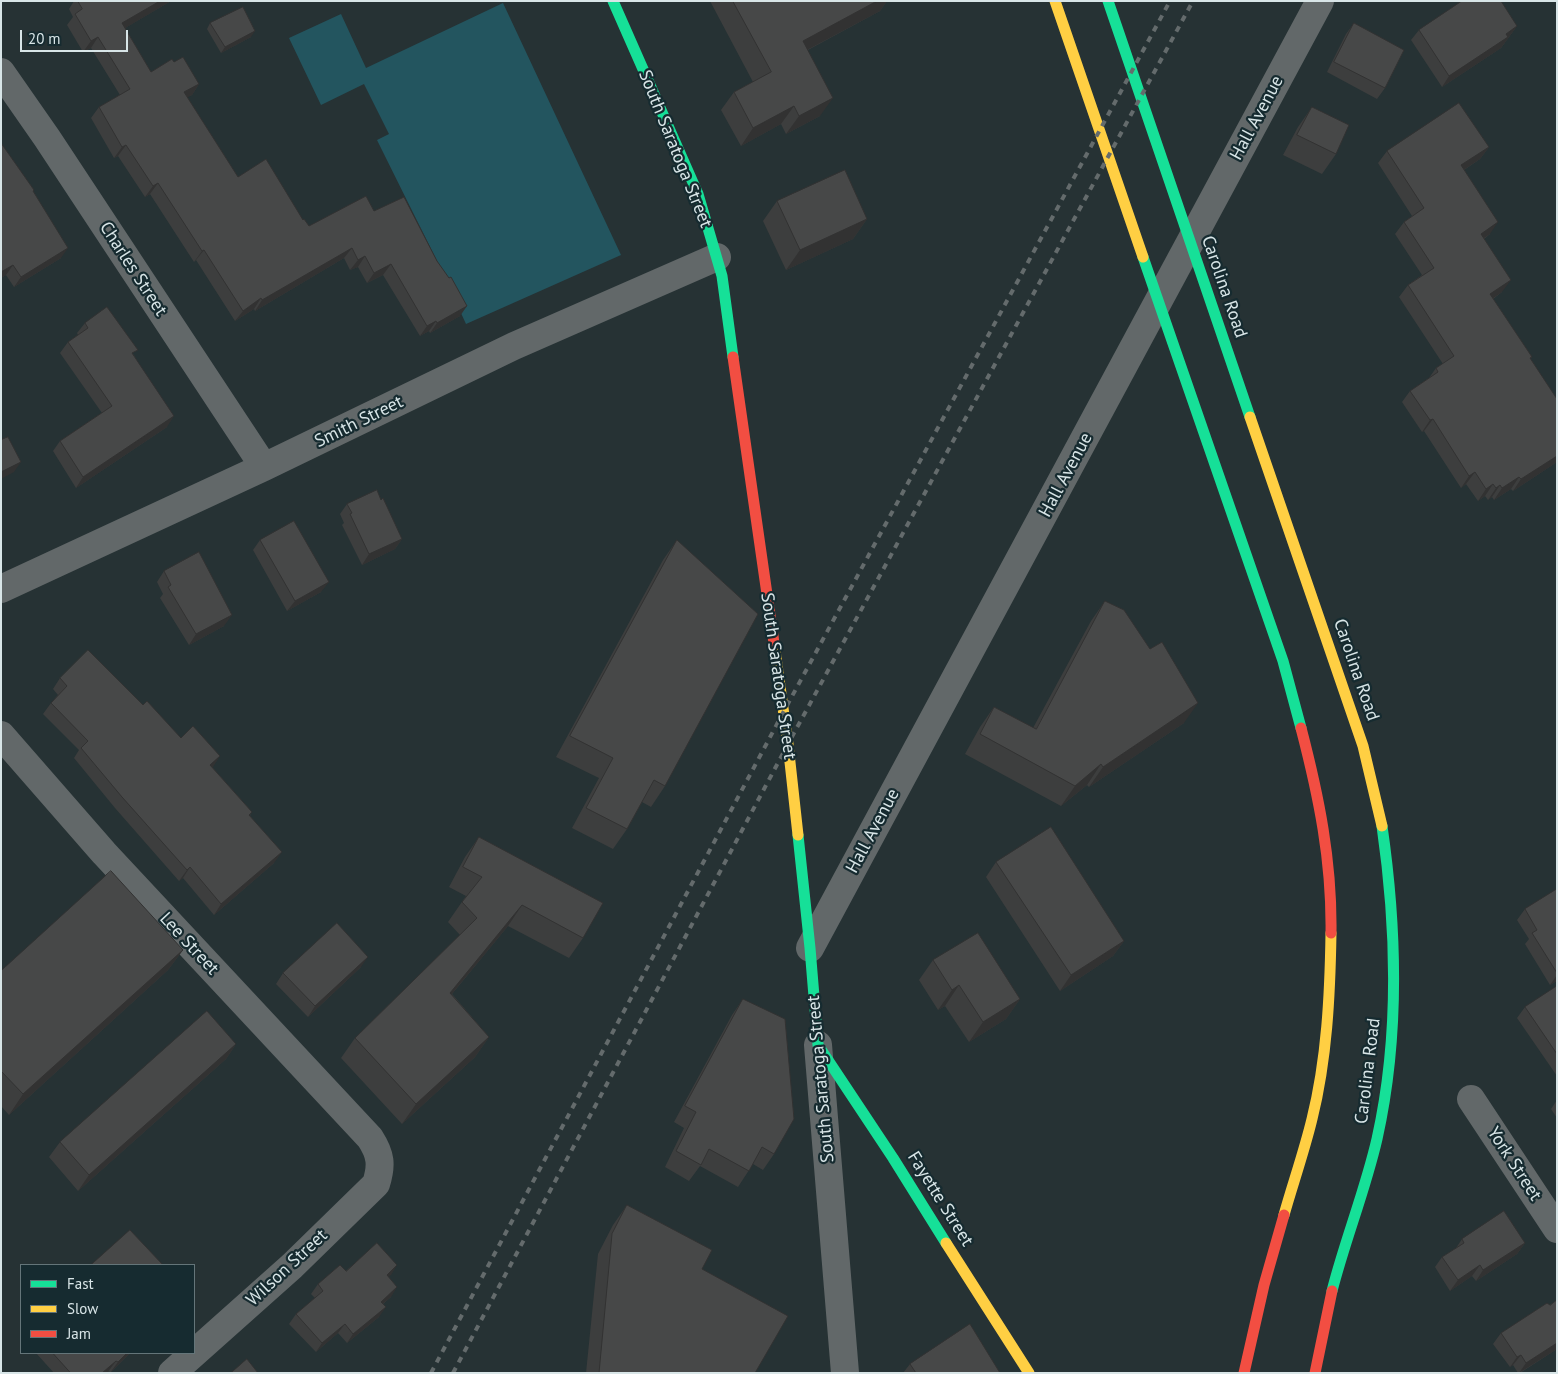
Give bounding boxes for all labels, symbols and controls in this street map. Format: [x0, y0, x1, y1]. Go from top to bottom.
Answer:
scale bar [22, 20, 130, 52]
text: 20 m [28, 29, 61, 48]
street label: South Saratoga Street [633, 67, 717, 231]
street label: Hall Avenue [1226, 72, 1288, 164]
street label: Charles Street [95, 218, 171, 320]
street label: Carolina Road [1196, 233, 1252, 341]
street label: Smith Street [311, 391, 407, 453]
street label: Hall Avenue [1035, 429, 1097, 521]
street label: South Saratoga Street [756, 591, 800, 761]
street label: Carolina Road [1328, 616, 1384, 724]
street label: Hall Avenue [842, 785, 904, 877]
street label: Lee Street [155, 908, 223, 980]
street label: South Saratoga Street [803, 994, 839, 1164]
street label: Carolina Road [1351, 1017, 1385, 1125]
street label: York Street [1482, 1123, 1546, 1205]
street label: Fayette Street [902, 1148, 978, 1250]
street label: Wilson Street [242, 1225, 332, 1311]
legend [20, 1264, 195, 1354]
text: Fast [67, 1274, 94, 1293]
text: Slow [67, 1299, 98, 1318]
text: Jam [67, 1324, 91, 1343]

